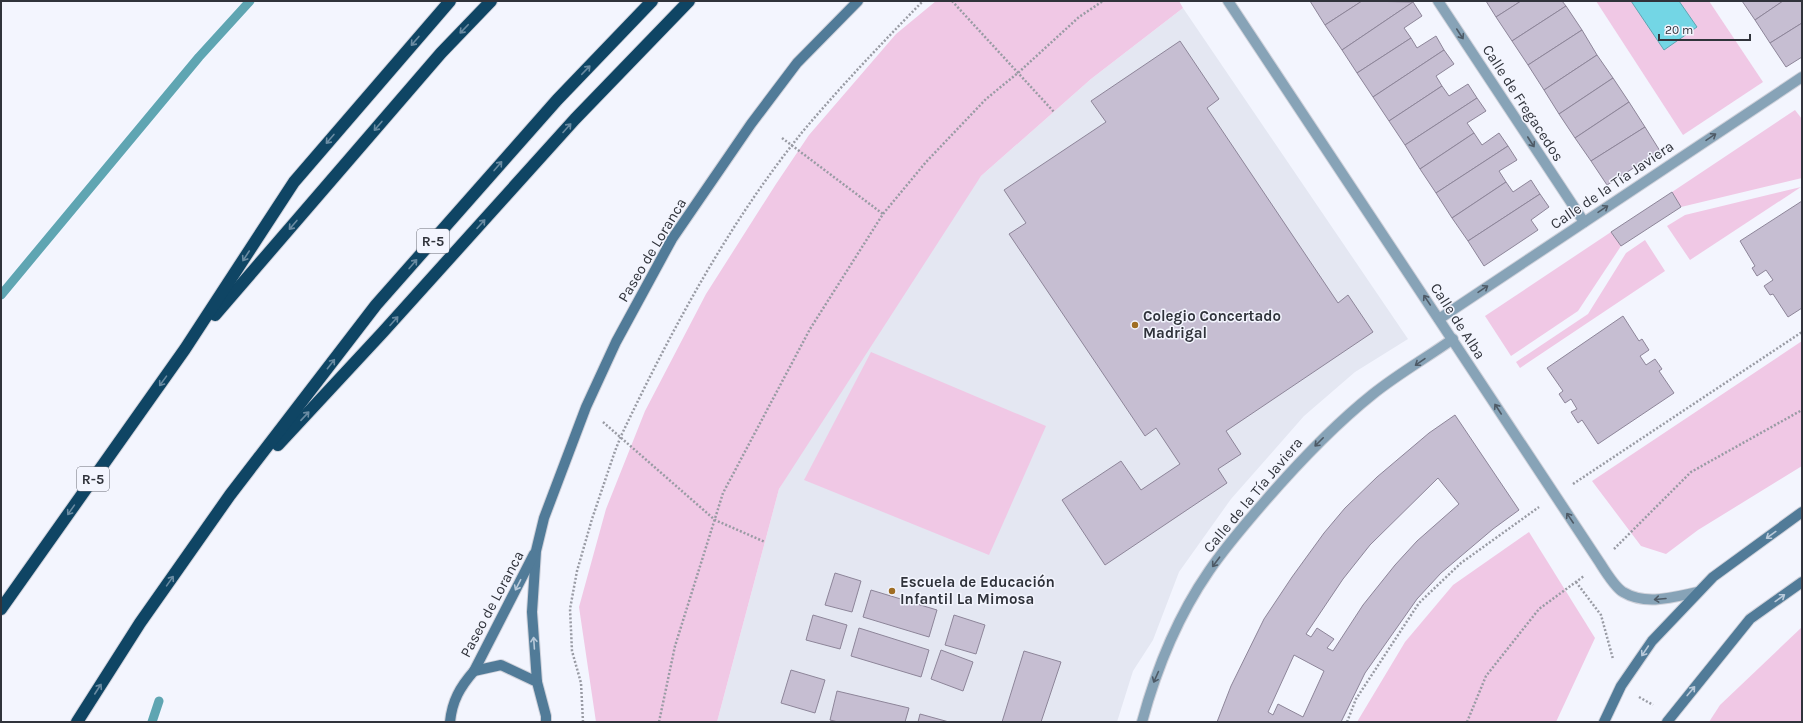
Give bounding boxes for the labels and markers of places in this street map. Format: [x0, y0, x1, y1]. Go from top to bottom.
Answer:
place label: Colegio Concertado Madrigal [1143, 307, 1281, 342]
marker: Colegio Concertado Madrigal [1130, 320, 1140, 330]
place label: Escuela de Educación Infantil La Mimosa [900, 573, 1055, 608]
marker: Escuela de Educación Infantil La Mimosa [887, 586, 897, 596]

